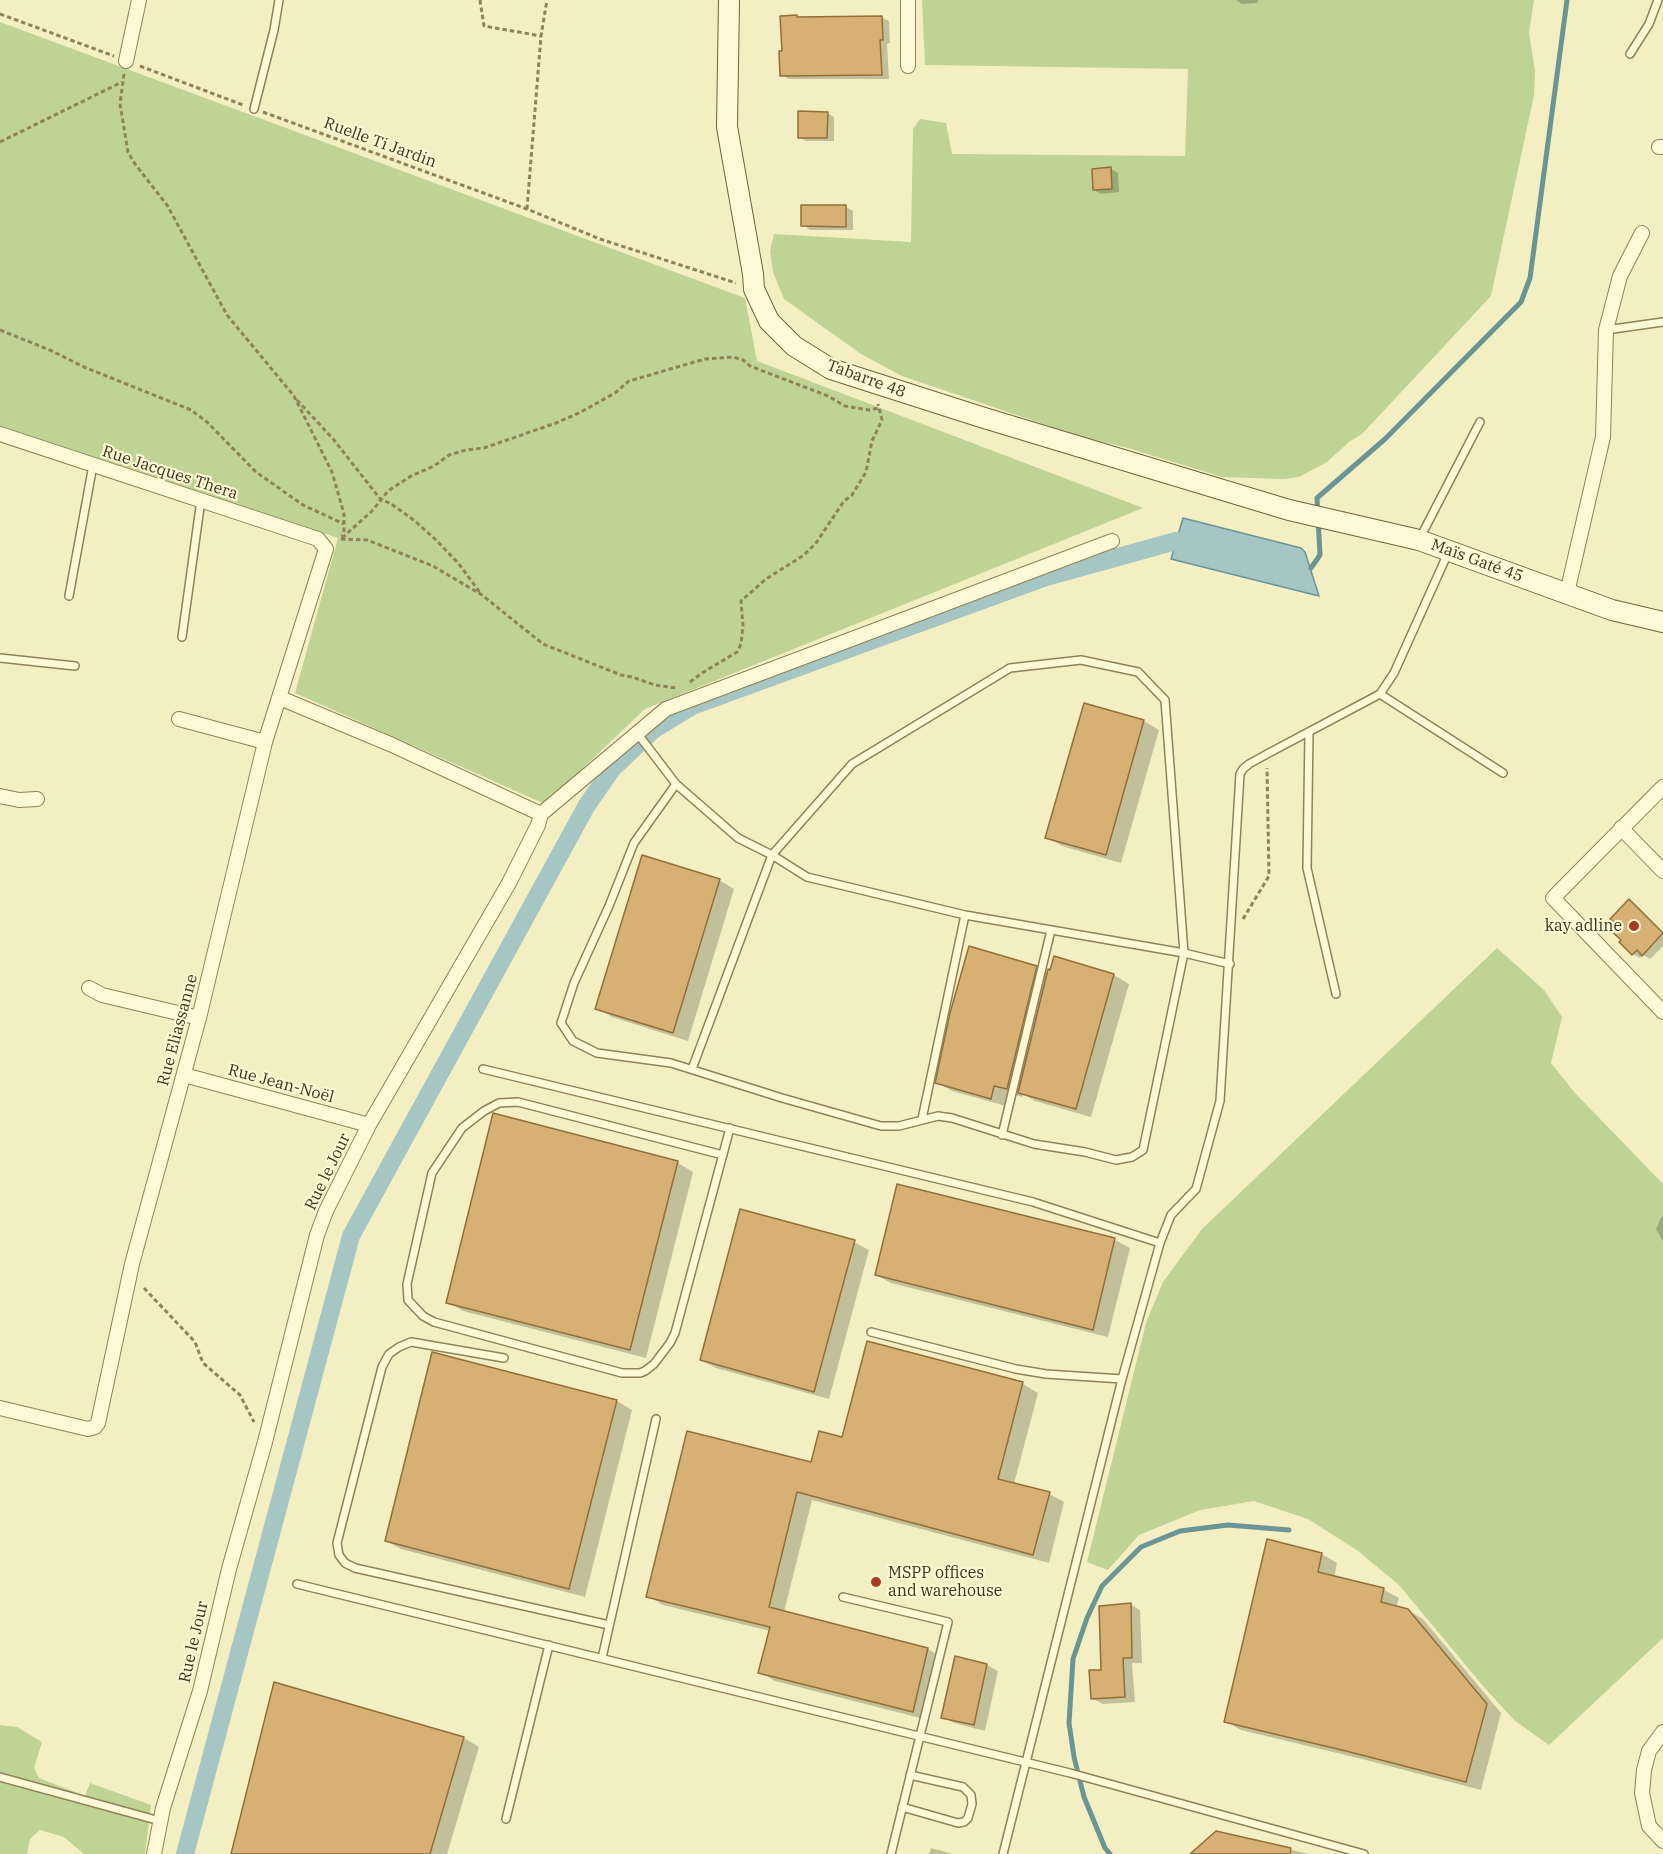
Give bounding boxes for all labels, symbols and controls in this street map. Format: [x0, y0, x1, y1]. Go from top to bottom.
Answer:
street label: Ruelle Ti Jardin [321, 114, 439, 172]
street label: Tabarre 48 [824, 356, 908, 402]
street label: Rue Jacques Thera [100, 442, 240, 504]
street label: Maïs Gaté 45 [1428, 535, 1526, 587]
place label: kay adline [1545, 916, 1622, 936]
marker: kay adline [1627, 919, 1641, 933]
street label: Rue Eliassanne [154, 972, 202, 1088]
street label: Rue Jean-Noël [226, 1061, 336, 1107]
street label: Rue le Jour [301, 1130, 355, 1214]
place label: MSPP offices and warehouse [888, 1563, 1002, 1601]
marker: MSPP offices and warehouse [869, 1575, 883, 1589]
street label: Rue le Jour [175, 1599, 213, 1685]

